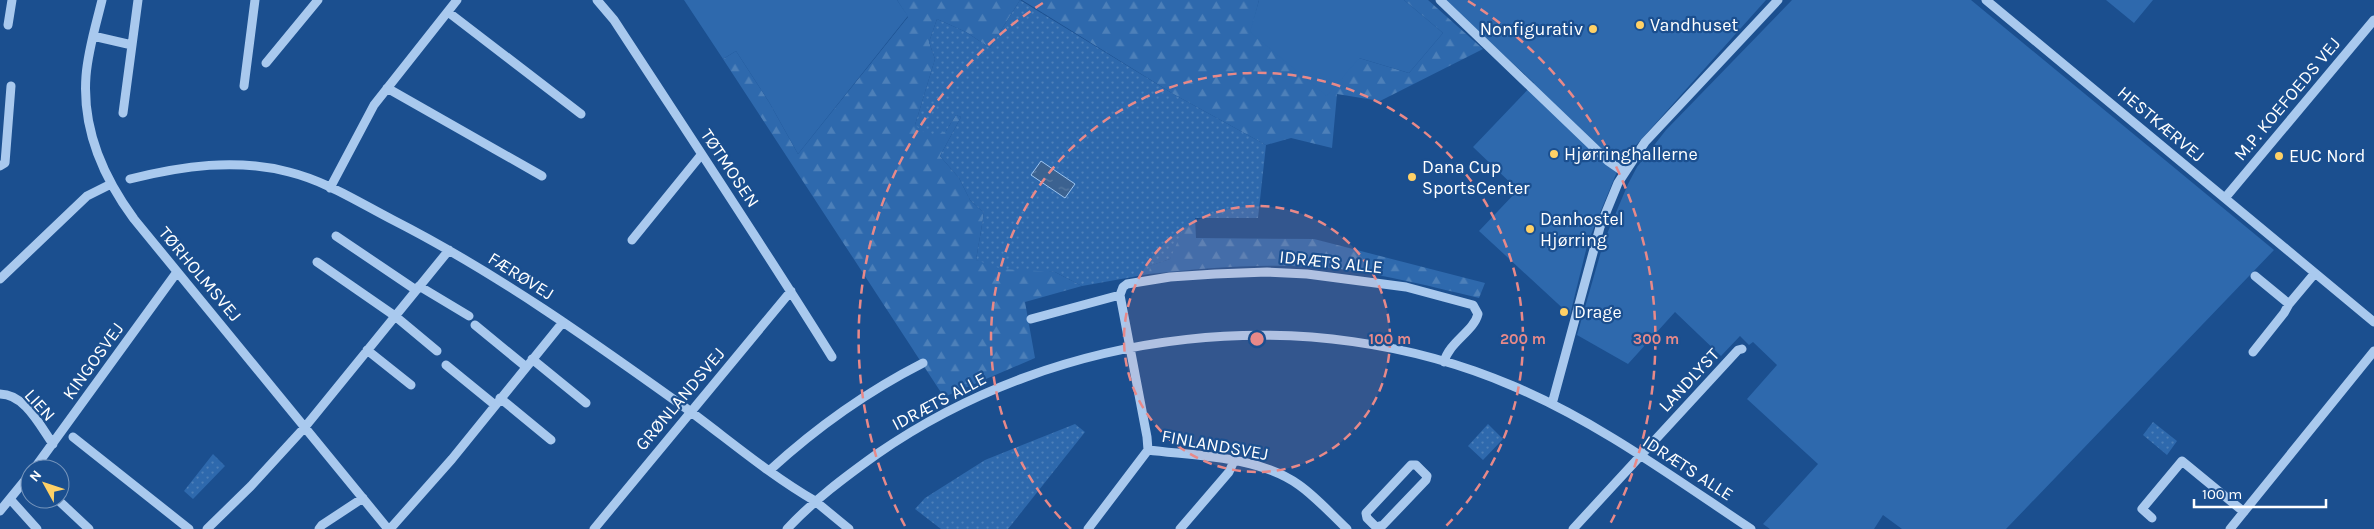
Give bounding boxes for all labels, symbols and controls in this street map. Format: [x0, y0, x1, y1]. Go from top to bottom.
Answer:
place label: Vandhuset [1650, 14, 1738, 36]
place label: Nonfigurativ [1480, 18, 1583, 40]
marker: Vandhuset [1634, 19, 1646, 31]
marker: Nonfigurativ [1587, 23, 1599, 35]
street label: M.P. KOEFOEDS VEJ [2229, 33, 2345, 165]
street label: HESTKÆRVEJ [2113, 81, 2209, 167]
street label: TØTMOSEN [696, 125, 764, 211]
place label: Hjørringhallerne [1564, 143, 1698, 165]
place label: EUC Nord [2289, 145, 2366, 167]
marker: Hjørringhallerne [1548, 148, 1560, 160]
marker: EUC Nord [2273, 150, 2285, 162]
place label: Dana Cup SportsCenter [1422, 156, 1530, 199]
marker: Dana Cup SportsCenter [1406, 171, 1418, 183]
place label: Danhostel Hjørring [1540, 208, 1624, 251]
street label: TØRHOLMSVEJ [154, 222, 246, 326]
marker: Danhostel Hjørring [1524, 223, 1536, 235]
street label: IDRÆTS ALLE [1278, 246, 1384, 278]
street label: FÆRØVEJ [484, 247, 558, 305]
place label: Drage [1574, 301, 1622, 323]
marker: Drage [1558, 306, 1570, 318]
street label: KINGOSVEJ [58, 318, 128, 404]
centre of rings [1248, 330, 1266, 348]
text: 100 m [1369, 330, 1411, 348]
text: 200 m [1500, 330, 1546, 348]
text: 300 m [1633, 330, 1679, 348]
street label: GRØNLANDSVEJ [630, 343, 730, 455]
street label: LANDLYST [1654, 343, 1724, 417]
street label: IDRÆTS ALLE [888, 367, 990, 435]
street label: LIEN [20, 384, 60, 426]
street label: FINLANDSVEJ [1160, 425, 1270, 465]
street label: IDRÆTS ALLE [1638, 431, 1738, 505]
north arrow [20, 459, 70, 509]
text: N [26, 467, 45, 485]
scale bar [2194, 476, 2326, 508]
text: 100 m [2202, 485, 2242, 503]

